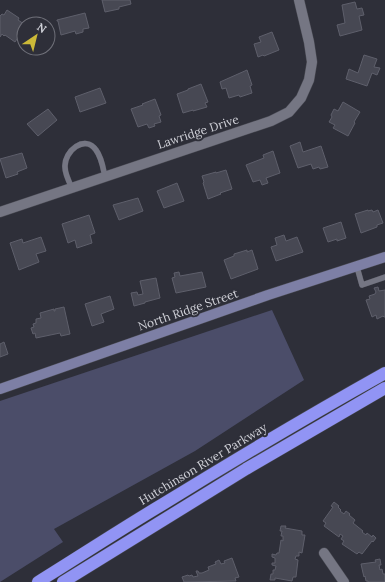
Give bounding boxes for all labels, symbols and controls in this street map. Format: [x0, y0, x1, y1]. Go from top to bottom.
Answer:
north arrow [16, 16, 56, 56]
text: N [34, 20, 50, 36]
street label: Lawridge Drive [155, 111, 241, 152]
street label: North Ridge Street [136, 285, 240, 334]
street label: Hutchinson River Parkway [136, 419, 270, 508]

